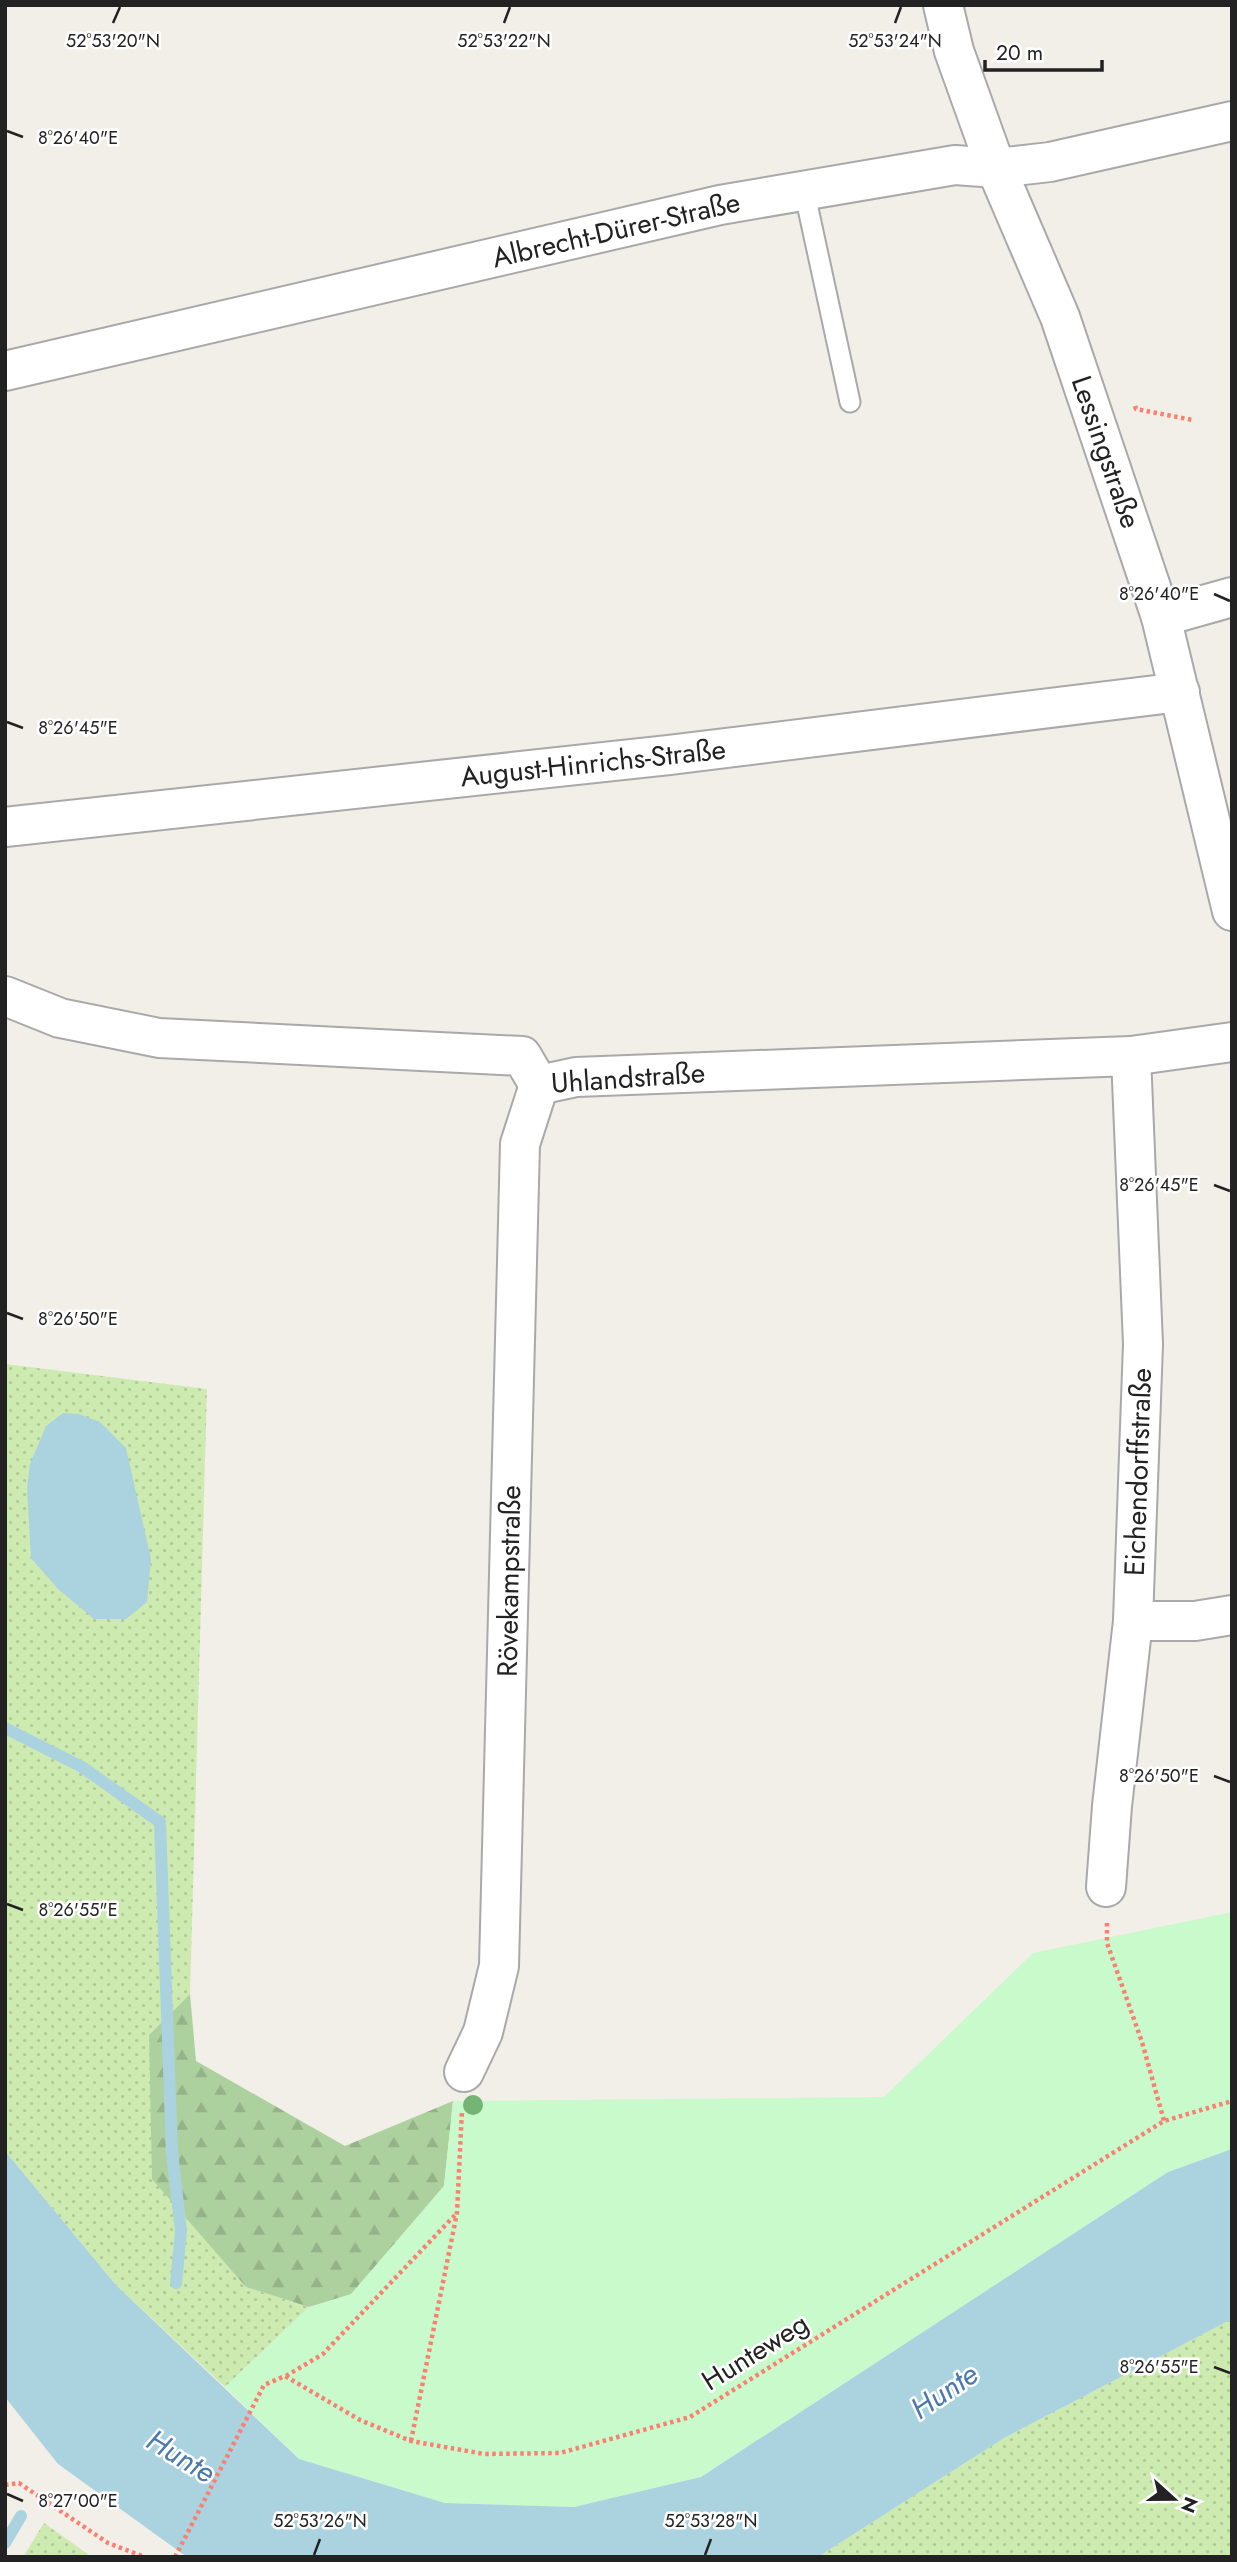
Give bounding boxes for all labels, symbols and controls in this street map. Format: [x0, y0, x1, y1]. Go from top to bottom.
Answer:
text: 52°53'20"N [66, 28, 160, 54]
text: 52°53'22"N [457, 28, 551, 54]
text: 52°53'24"N [848, 28, 942, 54]
scale bar [985, 28, 1102, 72]
text: 20 m [996, 38, 1043, 68]
text: 8°26'40"E [38, 125, 118, 151]
street label: Albrecht-Dürer-Straße [488, 182, 744, 278]
street label: Lessingstraße [1061, 370, 1151, 534]
text: 8°26'40"E [1119, 581, 1199, 607]
text: 8°26'45"E [38, 715, 118, 741]
street label: August-Hinrichs-Straße [458, 729, 728, 797]
street label: Uhlandstraße [550, 1052, 706, 1104]
text: 8°26'45"E [1119, 1172, 1199, 1198]
text: 8°26'50"E [38, 1306, 118, 1332]
street label: Eichendorffstraße [1114, 1367, 1162, 1577]
street label: Rövekampstraße [487, 1485, 531, 1677]
text: 8°26'50"E [1119, 1763, 1199, 1789]
text: 8°26'55"E [38, 1897, 118, 1923]
street label: Hunteweg [694, 2303, 816, 2401]
water label: Hunte [902, 2353, 986, 2429]
text: 8°26'55"E [1119, 2354, 1199, 2380]
water label: Hunte [138, 2419, 224, 2493]
north arrow [1139, 2464, 1209, 2534]
text: 8°27'00"E [38, 2488, 118, 2514]
text: N [1174, 2493, 1205, 2517]
text: 52°53'26"N [273, 2508, 367, 2534]
text: 52°53'28"N [665, 2508, 757, 2534]

